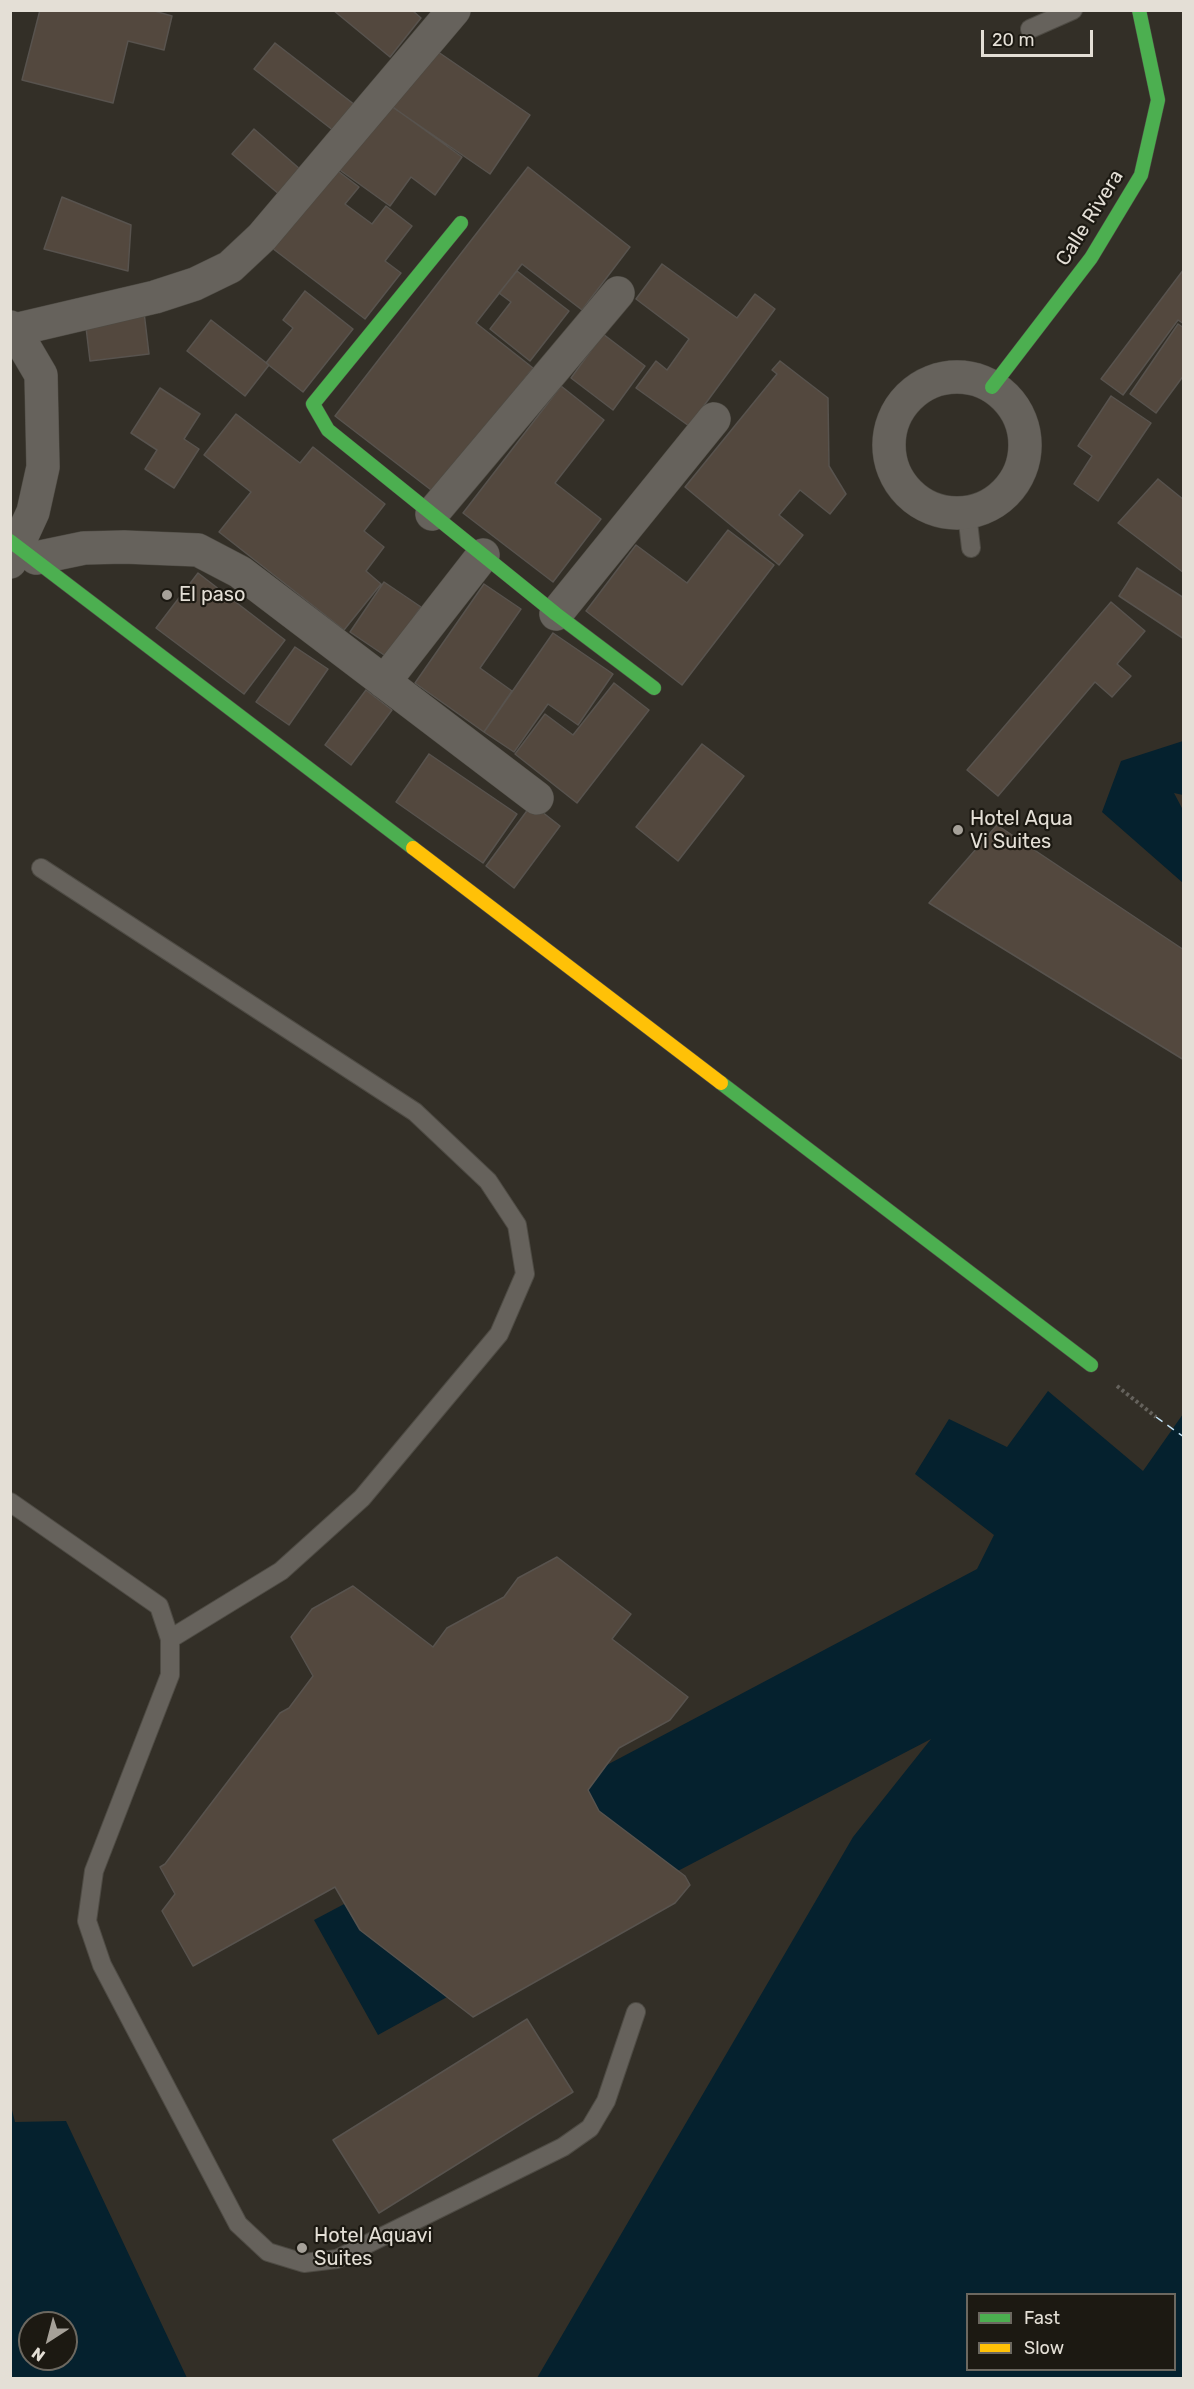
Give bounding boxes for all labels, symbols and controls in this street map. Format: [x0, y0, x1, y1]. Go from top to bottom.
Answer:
scale bar [984, 18, 1096, 56]
text: 20 m [992, 29, 1034, 51]
street label: Calle Rivera [1051, 166, 1129, 270]
place label: El paso [179, 583, 246, 607]
marker: El paso [160, 588, 174, 602]
place label: Hotel Aqua Vi Suites [970, 807, 1073, 854]
marker: Hotel Aqua Vi Suites [951, 823, 965, 837]
place label: Hotel Aquavi Suites [314, 2224, 432, 2271]
marker: Hotel Aquavi Suites [295, 2241, 309, 2255]
legend [966, 2293, 1176, 2371]
text: Fast [1024, 2307, 1060, 2329]
north arrow [18, 2311, 78, 2371]
text: Slow [1024, 2337, 1064, 2359]
text: N [28, 2343, 49, 2365]

